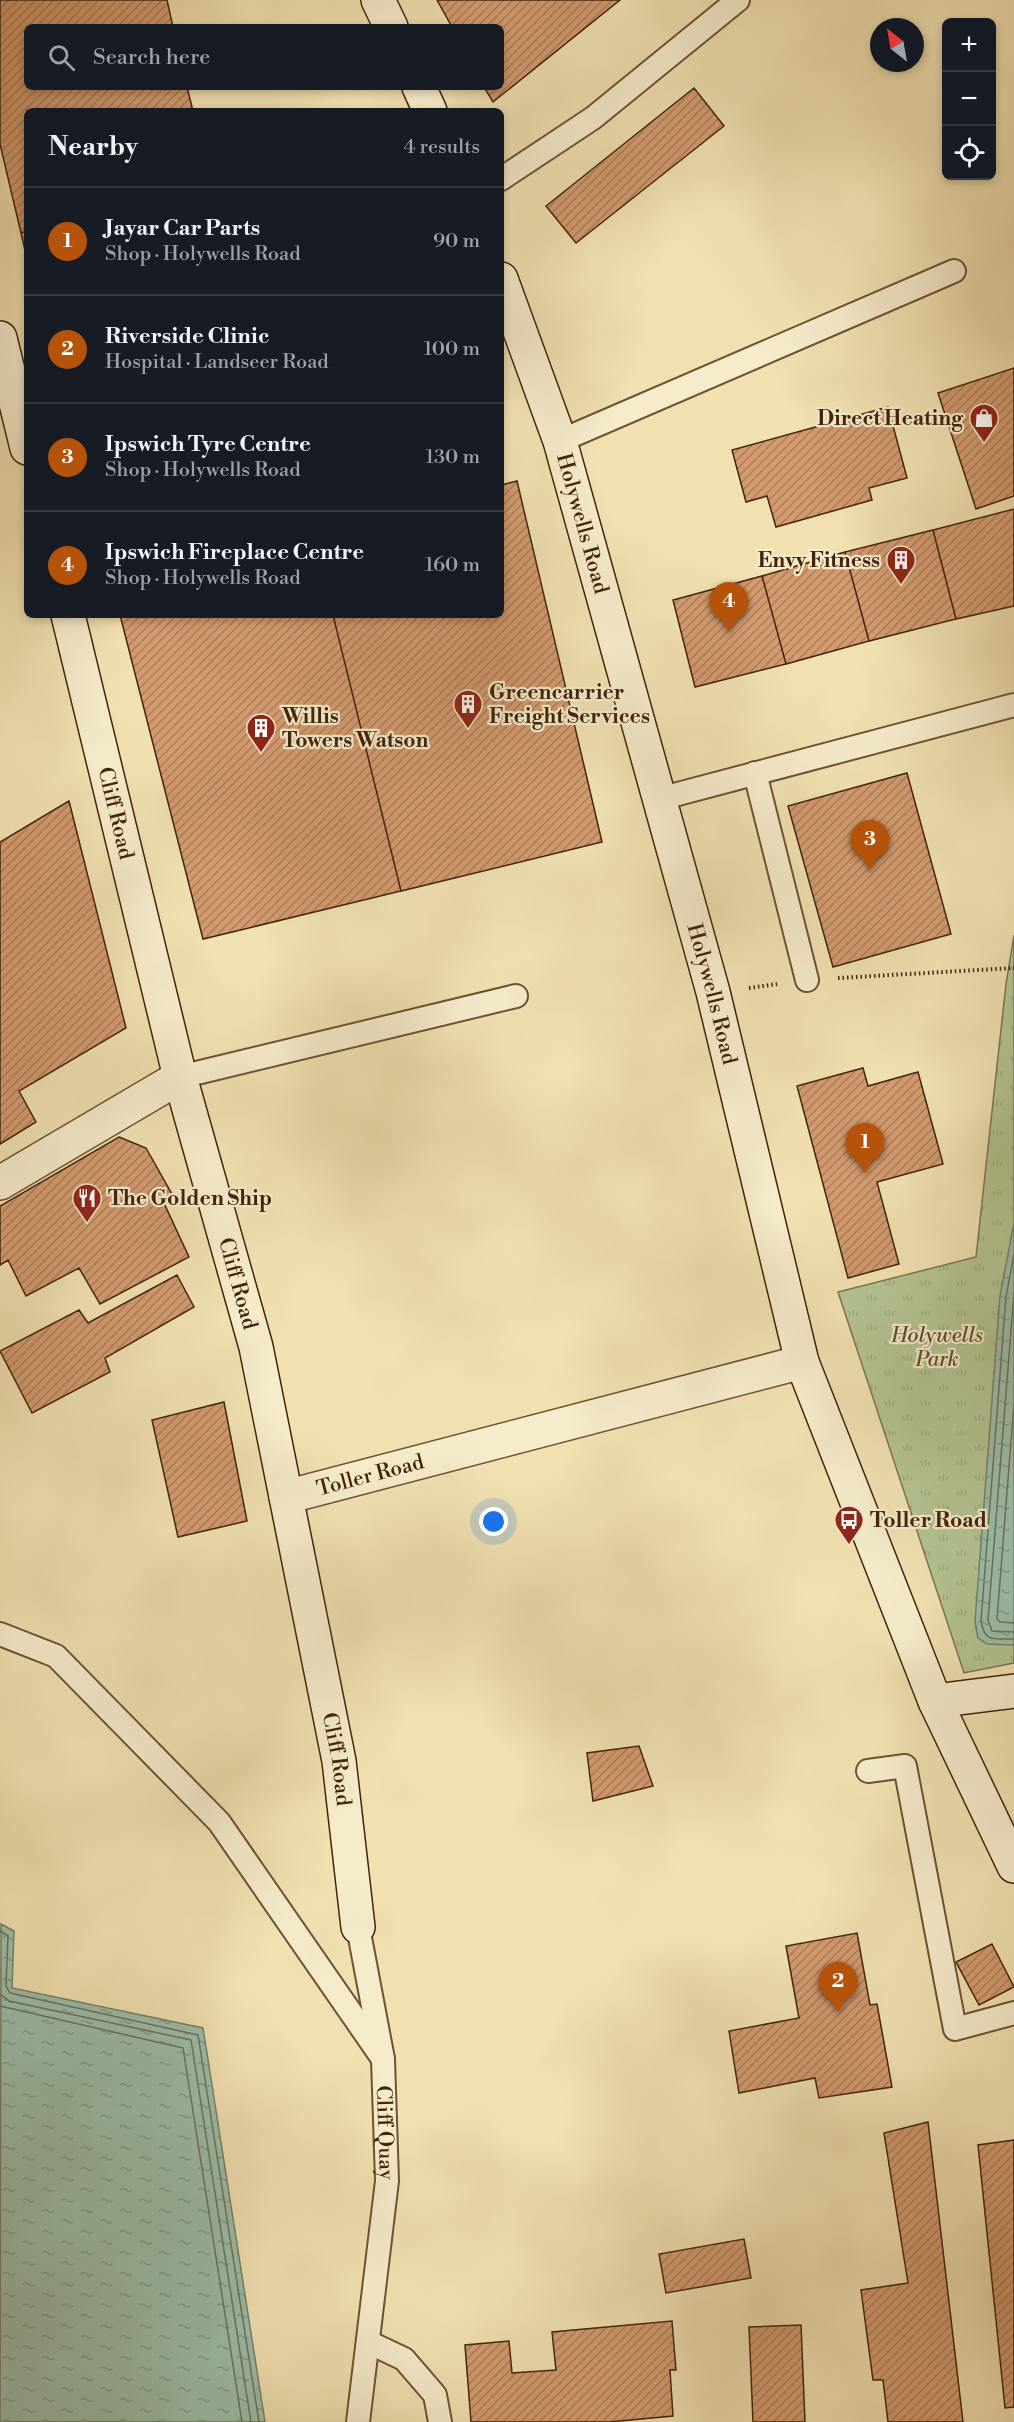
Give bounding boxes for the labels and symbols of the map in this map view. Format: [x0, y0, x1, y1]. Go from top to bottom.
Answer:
north arrow [870, 18, 924, 72]
shop icon: Direct Heating [968, 402, 1000, 444]
place label: Direct Heating [817, 406, 964, 432]
street label: Holywells Road [550, 450, 614, 597]
building icon: Envy Fitness [885, 544, 917, 586]
place label: Envy Fitness [758, 548, 880, 574]
pin: 4 [710, 582, 748, 632]
place label: Greencarrier Freight Services [489, 680, 650, 730]
building icon: Greencarrier Freight Services [452, 688, 484, 730]
place label: Willis Towers Watson [281, 704, 429, 754]
building icon: Willis Towers Watson [245, 712, 277, 754]
street label: Cliff Road [91, 765, 139, 862]
pin: 3 [850, 820, 890, 870]
street label: Holywells Road [681, 921, 742, 1067]
pin: 1 [846, 1124, 884, 1173]
restaurant icon: The Golden Ship [71, 1182, 103, 1224]
place label: The Golden Ship [108, 1186, 272, 1212]
street label: Cliff Road [212, 1235, 262, 1333]
park label: Holywells Park [890, 1323, 983, 1373]
street label: Toller Road [314, 1449, 427, 1502]
bus stop icon: Toller Road [833, 1504, 865, 1546]
your location [479, 1507, 508, 1536]
place label: Toller Road [870, 1508, 987, 1534]
street label: Cliff Road [316, 1710, 356, 1807]
pin: 2 [818, 1962, 858, 2012]
street label: Cliff Quay [370, 2085, 399, 2181]

